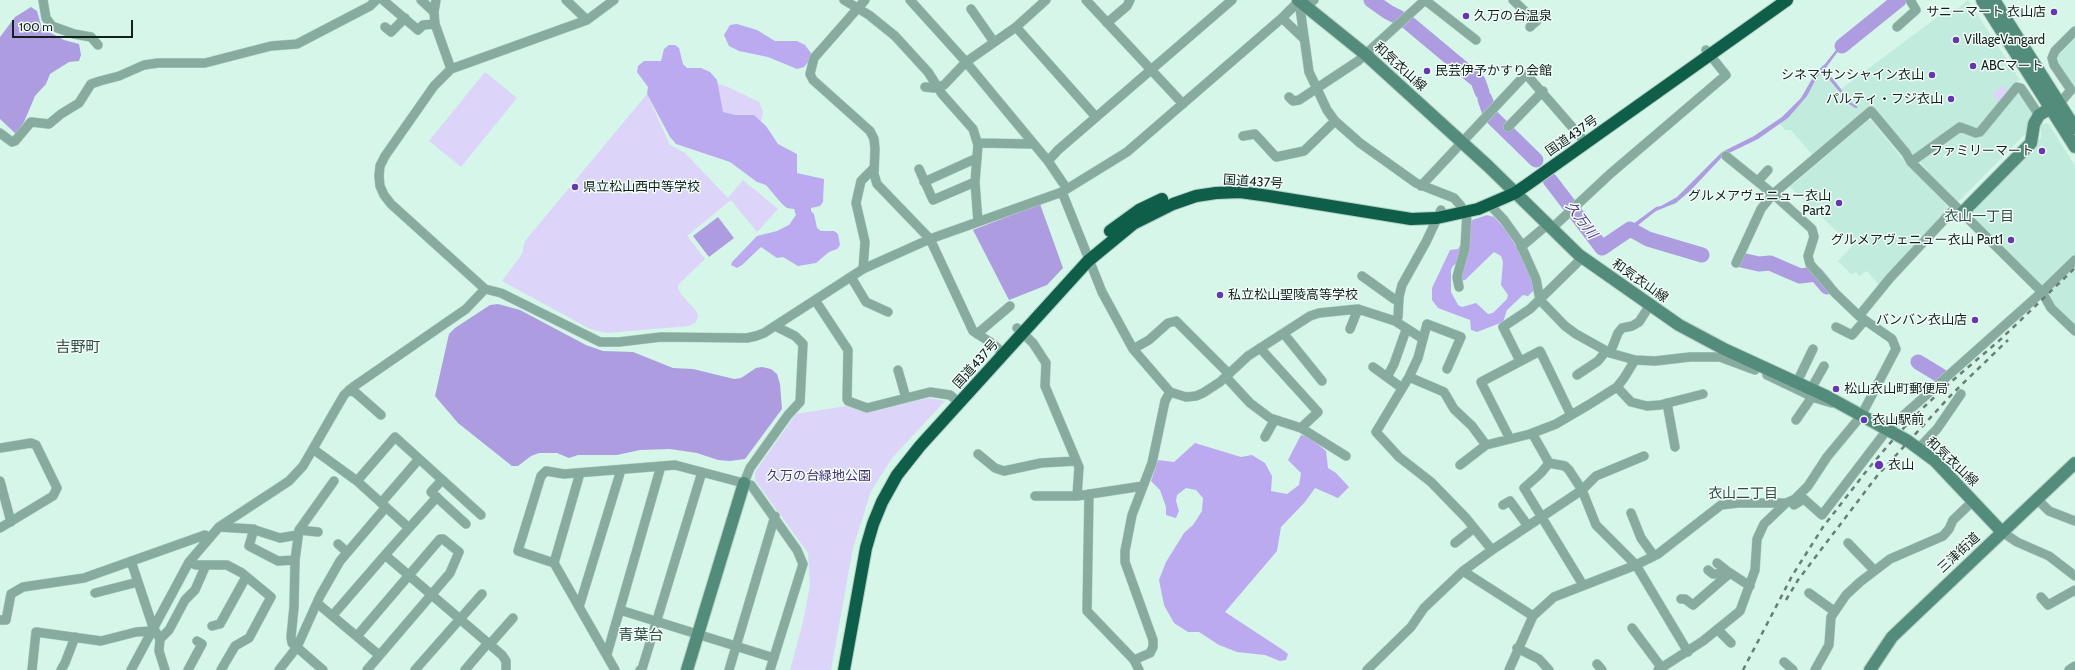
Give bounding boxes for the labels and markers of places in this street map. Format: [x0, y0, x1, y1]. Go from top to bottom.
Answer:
place label: サニーマート 衣山店 [1926, 4, 2046, 20]
marker: サニーマート 衣山店 [2049, 7, 2059, 17]
place label: 久万の台温泉 [1474, 8, 1552, 24]
marker: 久万の台温泉 [1461, 11, 1471, 21]
place label: VillageVangard [1964, 32, 2045, 48]
marker: VillageVangard [1951, 35, 1961, 45]
place label: ABCマート [1981, 58, 2044, 74]
marker: ABCマート [1968, 61, 1978, 71]
place label: 民芸伊予かすり会館 [1435, 63, 1552, 79]
marker: 民芸伊予かすり会館 [1422, 66, 1432, 76]
place label: シネマサンシャイン衣山 [1781, 67, 1924, 83]
marker: シネマサンシャイン衣山 [1927, 70, 1937, 80]
place label: パルティ・フジ衣山 [1826, 91, 1943, 107]
marker: パルティ・フジ衣山 [1946, 94, 1956, 104]
place label: ファミリーマート [1930, 143, 2034, 159]
marker: ファミリーマート [2037, 146, 2047, 156]
place label: 県立松山西中等学校 [583, 179, 700, 195]
marker: 県立松山西中等学校 [570, 182, 580, 192]
place label: グルメアヴェニュー衣山 Part2 [1688, 188, 1831, 219]
marker: グルメアヴェニュー衣山 Part2 [1834, 198, 1844, 208]
place label: グルメアヴェニュー衣山 Part1 [1831, 232, 2003, 248]
marker: グルメアヴェニュー衣山 Part1 [2006, 235, 2016, 245]
place label: 私立松山聖陵高等学校 [1228, 287, 1358, 303]
marker: 私立松山聖陵高等学校 [1215, 290, 1225, 300]
place label: バンバン衣山店 [1876, 312, 1967, 328]
marker: バンバン衣山店 [1970, 315, 1980, 325]
place label: 松山衣山町郵便局 [1844, 381, 1948, 397]
marker: 松山衣山町郵便局 [1831, 384, 1841, 394]
place label: 衣山駅前 [1872, 412, 1924, 428]
marker: 衣山駅前 [1859, 415, 1869, 425]
place label: 衣山 [1888, 457, 1914, 473]
marker: 衣山 [1873, 459, 1885, 471]

